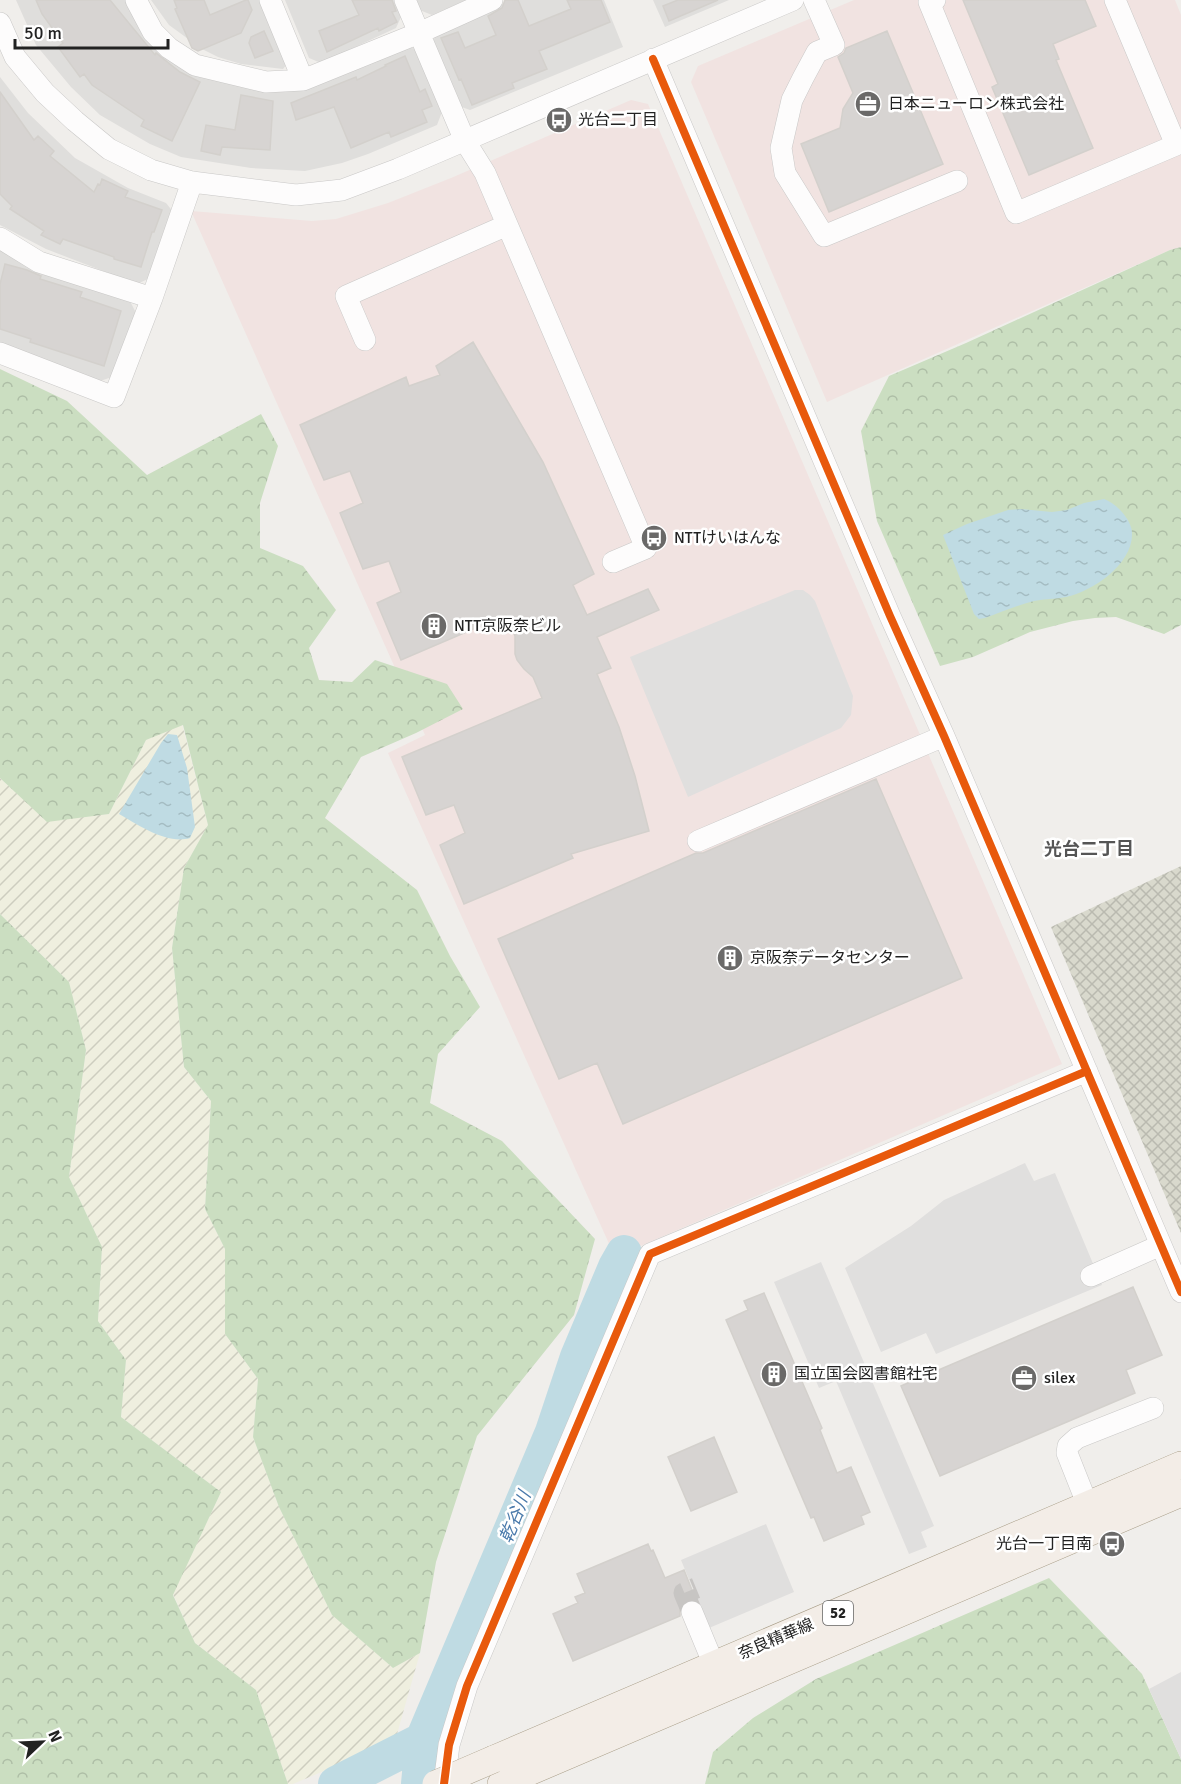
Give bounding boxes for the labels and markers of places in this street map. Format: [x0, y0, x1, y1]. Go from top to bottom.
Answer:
office icon: 日本ニューロン株式会社 [853, 89, 883, 119]
place label: 日本ニューロン株式会社 [888, 94, 1064, 114]
bus stop icon: 光台二丁目 [544, 105, 574, 135]
place label: 光台二丁目 [578, 110, 658, 130]
bus stop icon: NTTけいはんな [639, 523, 669, 553]
place label: NTTけいはんな [674, 528, 781, 548]
building icon: NTT京阪奈ビル [419, 611, 449, 641]
place label: NTT京阪奈ビル [454, 616, 561, 636]
building icon: 京阪奈データセンター [715, 943, 745, 973]
place label: 京阪奈データセンター [750, 948, 910, 968]
building icon: 国立国会図書館社宅 [759, 1359, 789, 1389]
office icon: silex [1009, 1363, 1039, 1393]
place label: 国立国会図書館社宅 [794, 1364, 938, 1384]
place label: silex [1044, 1368, 1076, 1388]
bus stop icon: 光台一丁目南 [1097, 1529, 1127, 1559]
place label: 光台一丁目南 [996, 1534, 1092, 1554]

